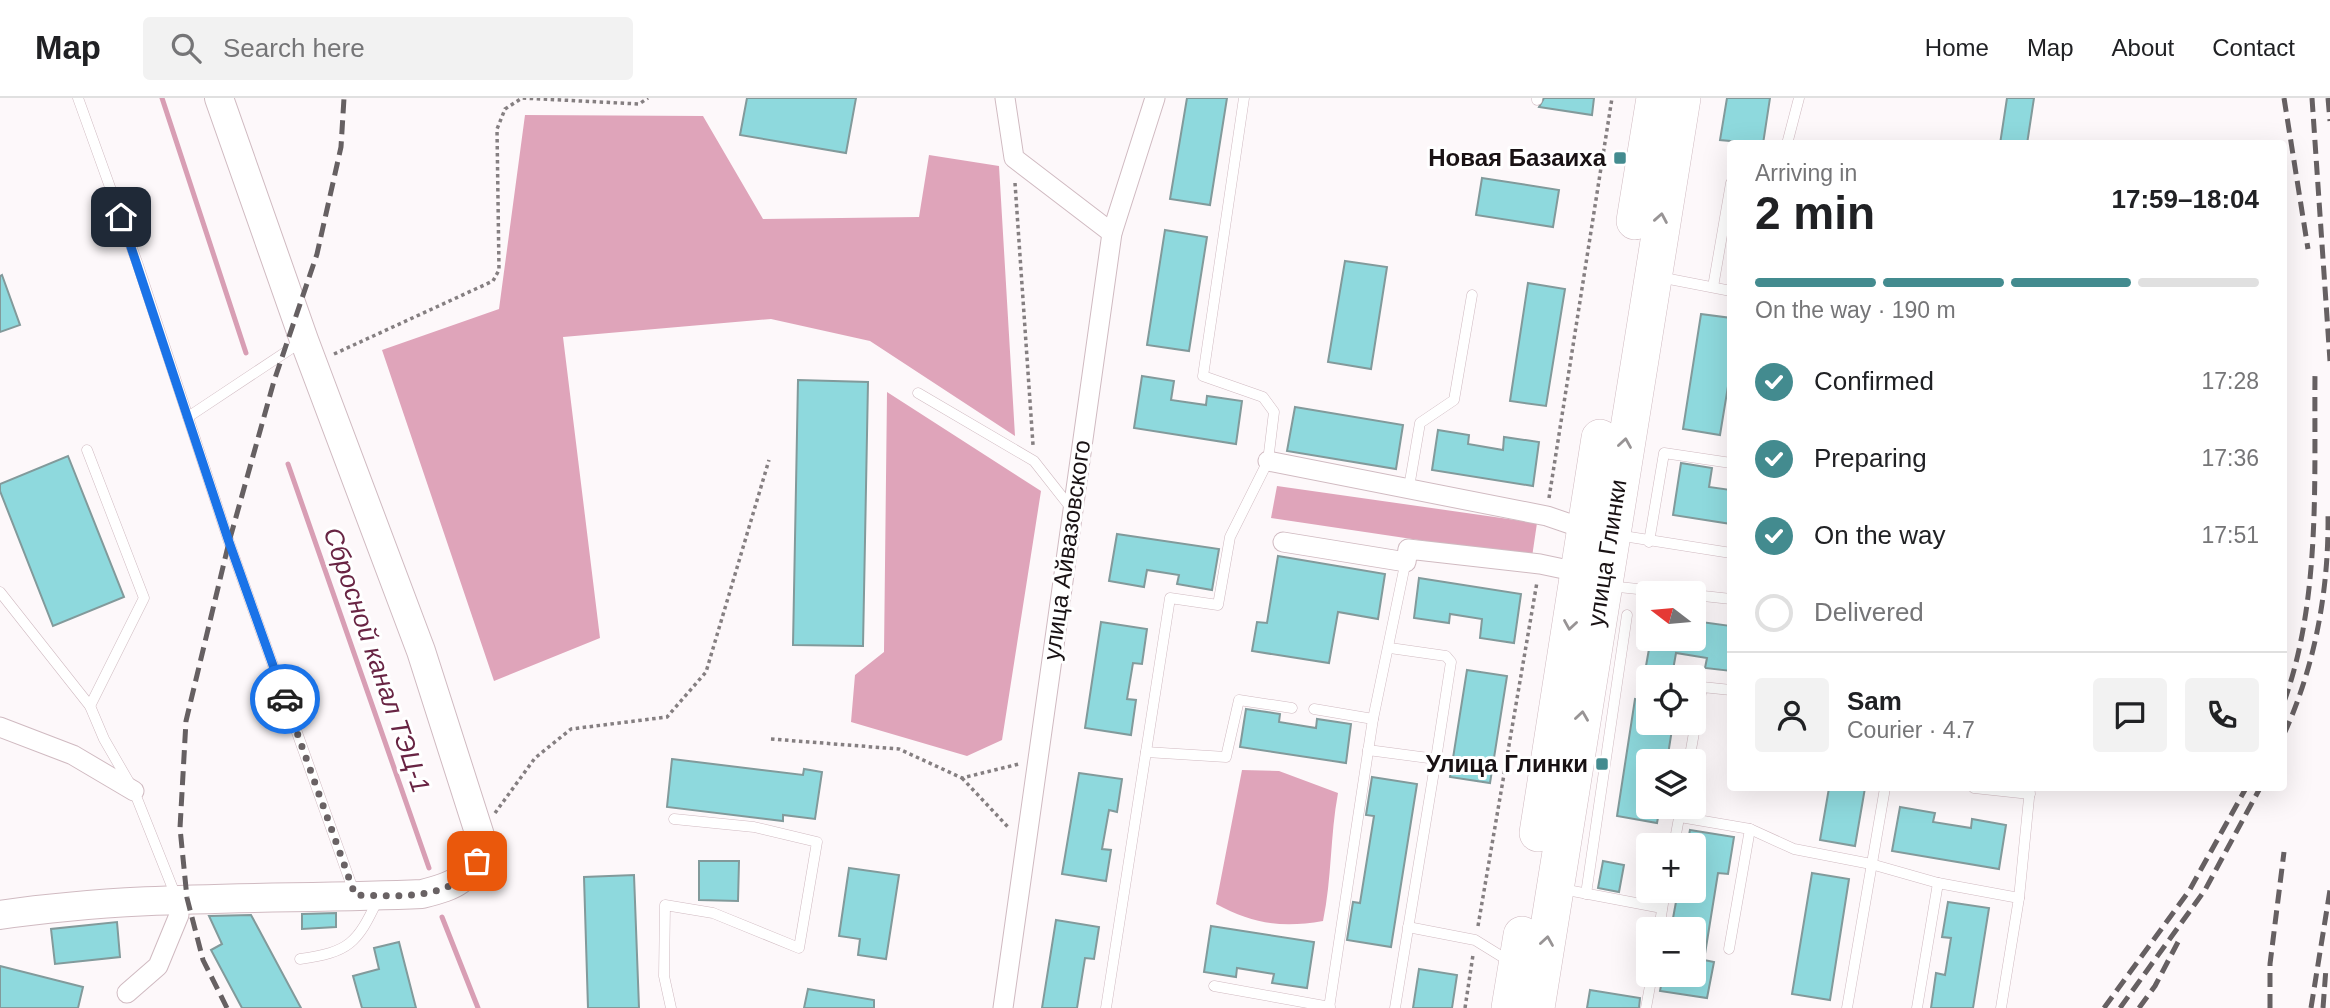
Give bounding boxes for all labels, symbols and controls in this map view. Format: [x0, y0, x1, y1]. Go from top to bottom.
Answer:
search box [143, 17, 633, 80]
text: Map [35, 29, 101, 66]
icon: search [167, 29, 205, 67]
text: Search here [223, 33, 365, 63]
text: Home [1925, 34, 1989, 61]
text: Map [2027, 34, 2074, 61]
text: About [2112, 34, 2174, 61]
text: Contact [2212, 34, 2295, 61]
place label: Новая Базаиха [1428, 144, 1607, 171]
marker: Новая Базаиха [1612, 150, 1628, 166]
text: Arriving in [1755, 160, 1857, 186]
text: 17:59–18:04 [2112, 184, 2259, 214]
pin [91, 187, 151, 247]
text: 2 min [1755, 187, 1875, 239]
icon: home [102, 198, 140, 236]
one-way arrow [1653, 212, 1668, 224]
text: On the way · 190 m [1755, 297, 1956, 323]
icon: check [1755, 363, 1793, 401]
text: Confirmed [1814, 366, 1934, 396]
text: 17:28 [2201, 368, 2259, 394]
one-way arrow [1617, 437, 1632, 449]
street label: улица Айвазовского [1038, 438, 1095, 662]
icon: check [1755, 440, 1793, 478]
text: Preparing [1814, 443, 1927, 473]
text: 17:36 [2201, 445, 2259, 471]
street label: улица Глинки [1582, 477, 1631, 629]
icon: check [1755, 517, 1793, 555]
text: On the way [1814, 520, 1946, 550]
text: 17:51 [2201, 522, 2259, 548]
water label: Сбросной канал ТЭЦ-1 [317, 523, 437, 797]
north arrow [1636, 581, 1706, 651]
map controls [1636, 581, 1706, 987]
text: Delivered [1814, 597, 1924, 627]
one-way arrow [1563, 619, 1578, 631]
courier [250, 664, 320, 734]
button: locate [1636, 665, 1706, 735]
button: person [1755, 678, 1829, 752]
button: chat [2093, 678, 2167, 752]
button: phone [2185, 678, 2259, 752]
icon: car [266, 680, 304, 718]
text: Sam [1847, 686, 1902, 716]
one-way arrow [1574, 710, 1589, 722]
text: Courier · 4.7 [1847, 717, 1975, 743]
button: layers [1636, 749, 1706, 819]
place label: Улица Глинки [1426, 750, 1588, 777]
marker: Улица Глинки [1594, 756, 1610, 772]
pin [447, 831, 507, 891]
button: + [1636, 833, 1706, 903]
icon: bag [458, 842, 496, 880]
button: − [1636, 917, 1706, 987]
one-way arrow [1539, 935, 1554, 946]

